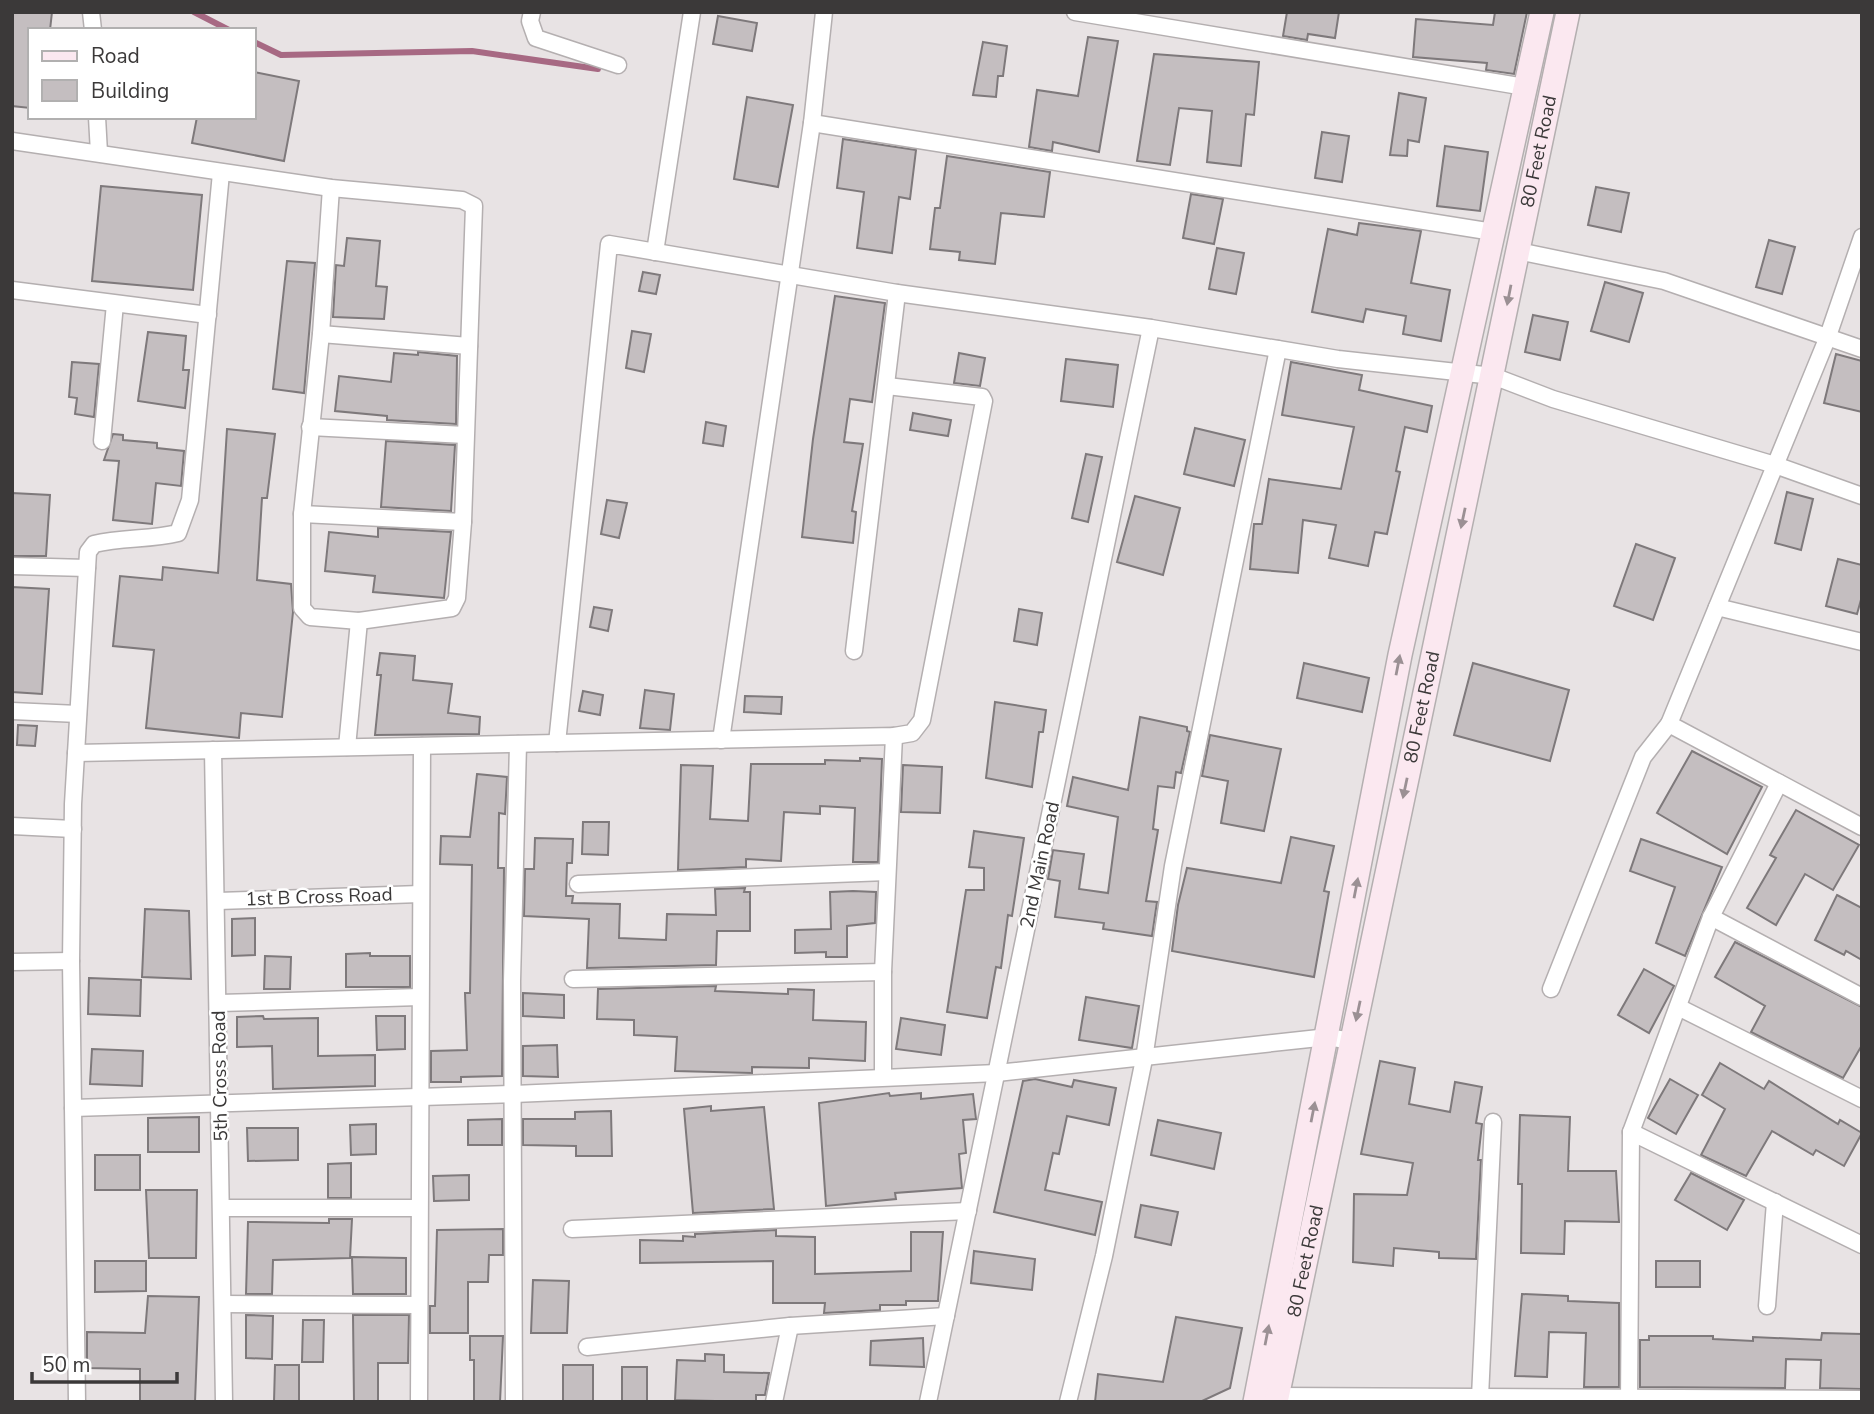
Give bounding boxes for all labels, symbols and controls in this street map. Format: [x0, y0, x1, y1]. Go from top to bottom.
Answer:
legend [28, 28, 256, 119]
text: Road [91, 42, 140, 70]
text: Building [91, 77, 169, 105]
street label: 80 Feet Road [1514, 93, 1563, 210]
one-way arrow [1504, 284, 1515, 306]
one-way arrow [1458, 507, 1469, 529]
street label: 80 Feet Road [1398, 649, 1446, 766]
one-way arrow [1392, 654, 1403, 676]
one-way arrow [1400, 777, 1411, 799]
street label: 2nd Main Road [1014, 799, 1066, 931]
one-way arrow [1350, 877, 1361, 899]
street label: 1st B Cross Road [245, 881, 393, 913]
one-way arrow [1352, 1000, 1363, 1022]
street label: 5th Cross Road [206, 1010, 234, 1142]
one-way arrow [1307, 1101, 1318, 1123]
street label: 80 Feet Road [1281, 1203, 1330, 1319]
one-way arrow [1262, 1324, 1273, 1346]
scale bar [32, 1340, 177, 1384]
text: 50 m [42, 1351, 91, 1379]

